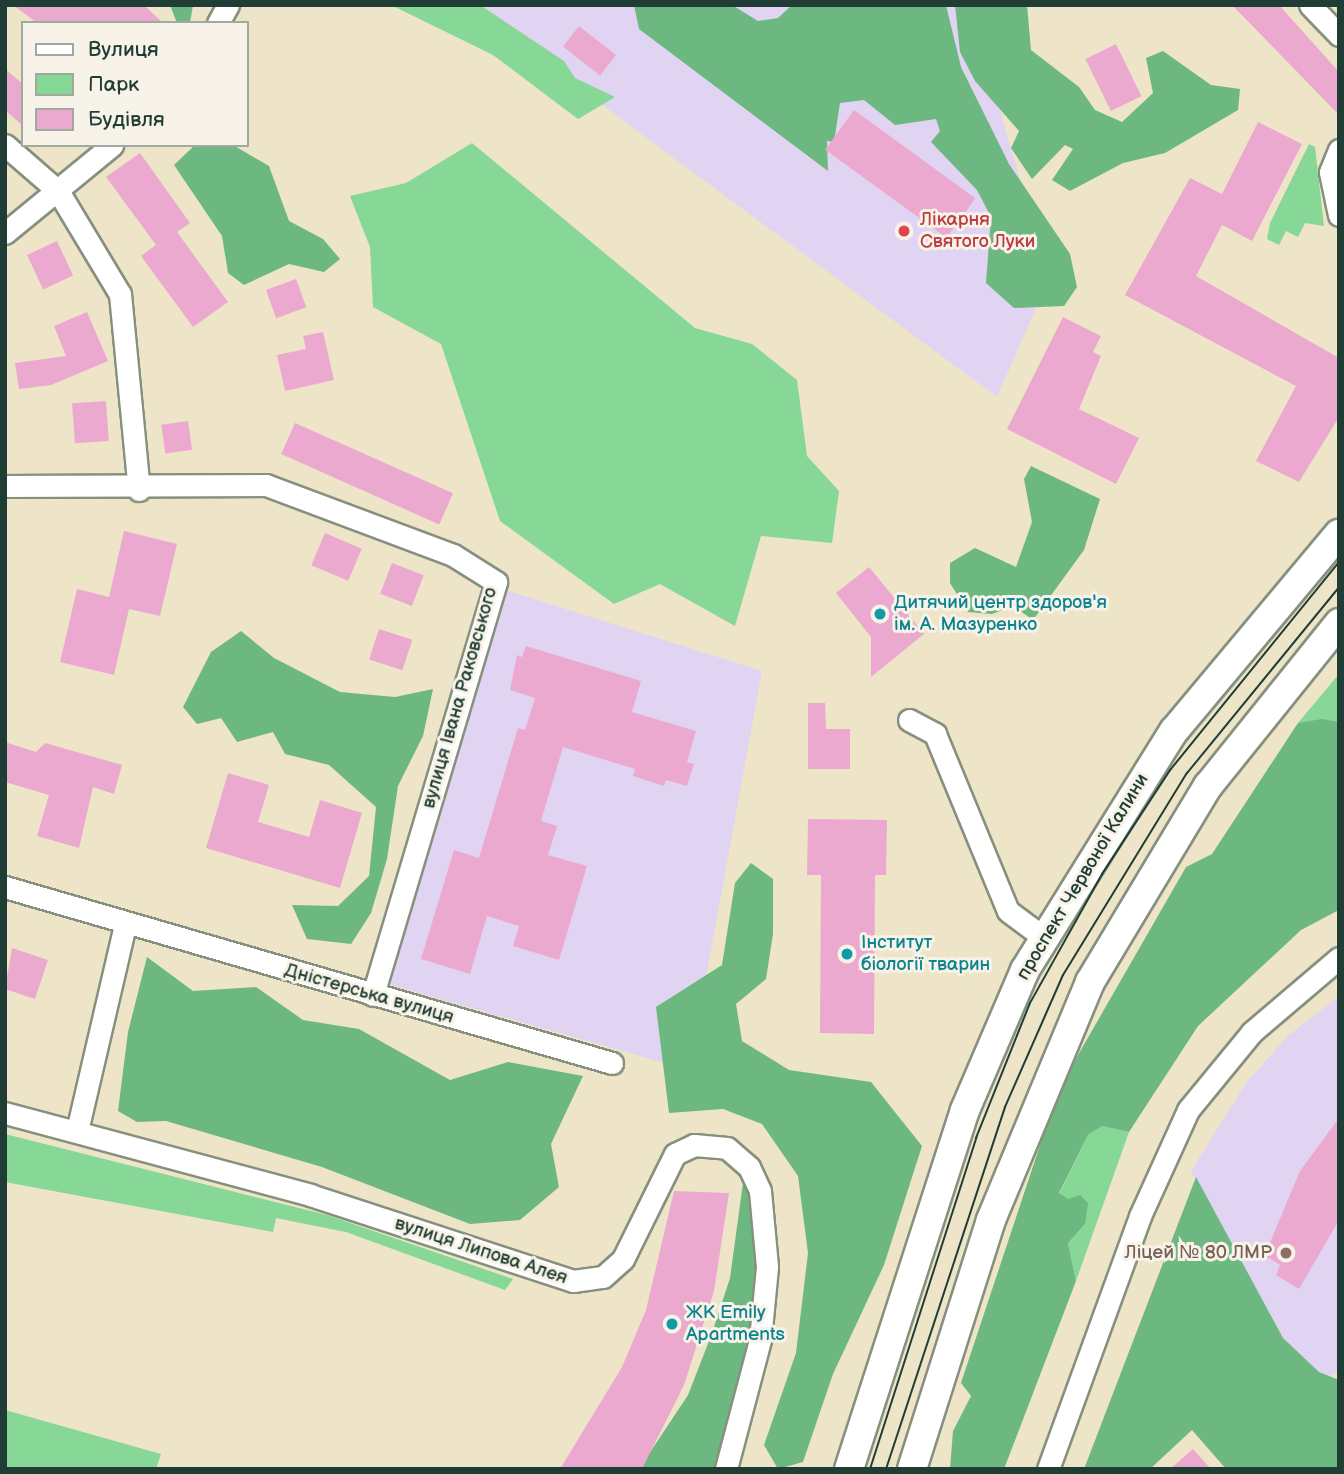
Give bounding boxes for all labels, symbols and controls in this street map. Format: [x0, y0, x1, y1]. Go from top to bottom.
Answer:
legend [21, 21, 248, 147]
text: Вулиця [88, 37, 159, 62]
text: Парк [88, 72, 139, 97]
text: Будівля [88, 107, 165, 132]
place label: Лікарня Святого Луки [920, 209, 1035, 253]
marker: Лікарня Святого Луки [894, 221, 914, 241]
street label: вулиця Івана Раковського [418, 585, 502, 811]
place label: Дитячий центр здоров'я ім. А. Мазуренко [894, 592, 1107, 636]
marker: Дитячий центр здоров'я ім. А. Мазуренко [872, 606, 888, 622]
street label: проспект Червоної Калини [1012, 770, 1154, 984]
place label: Інститут біології тварин [861, 932, 990, 976]
marker: Інститут біології тварин [839, 946, 855, 962]
street label: Дністерська вулиця [282, 959, 456, 1029]
street label: вулиця Липова Алея [392, 1212, 570, 1290]
place label: Ліцей № 80 ЛМР [1125, 1242, 1272, 1264]
marker: Ліцей № 80 ЛМР [1278, 1245, 1294, 1261]
place label: ЖК Emily Apartments [686, 1302, 785, 1346]
marker: ЖК Emily Apartments [664, 1316, 680, 1332]

